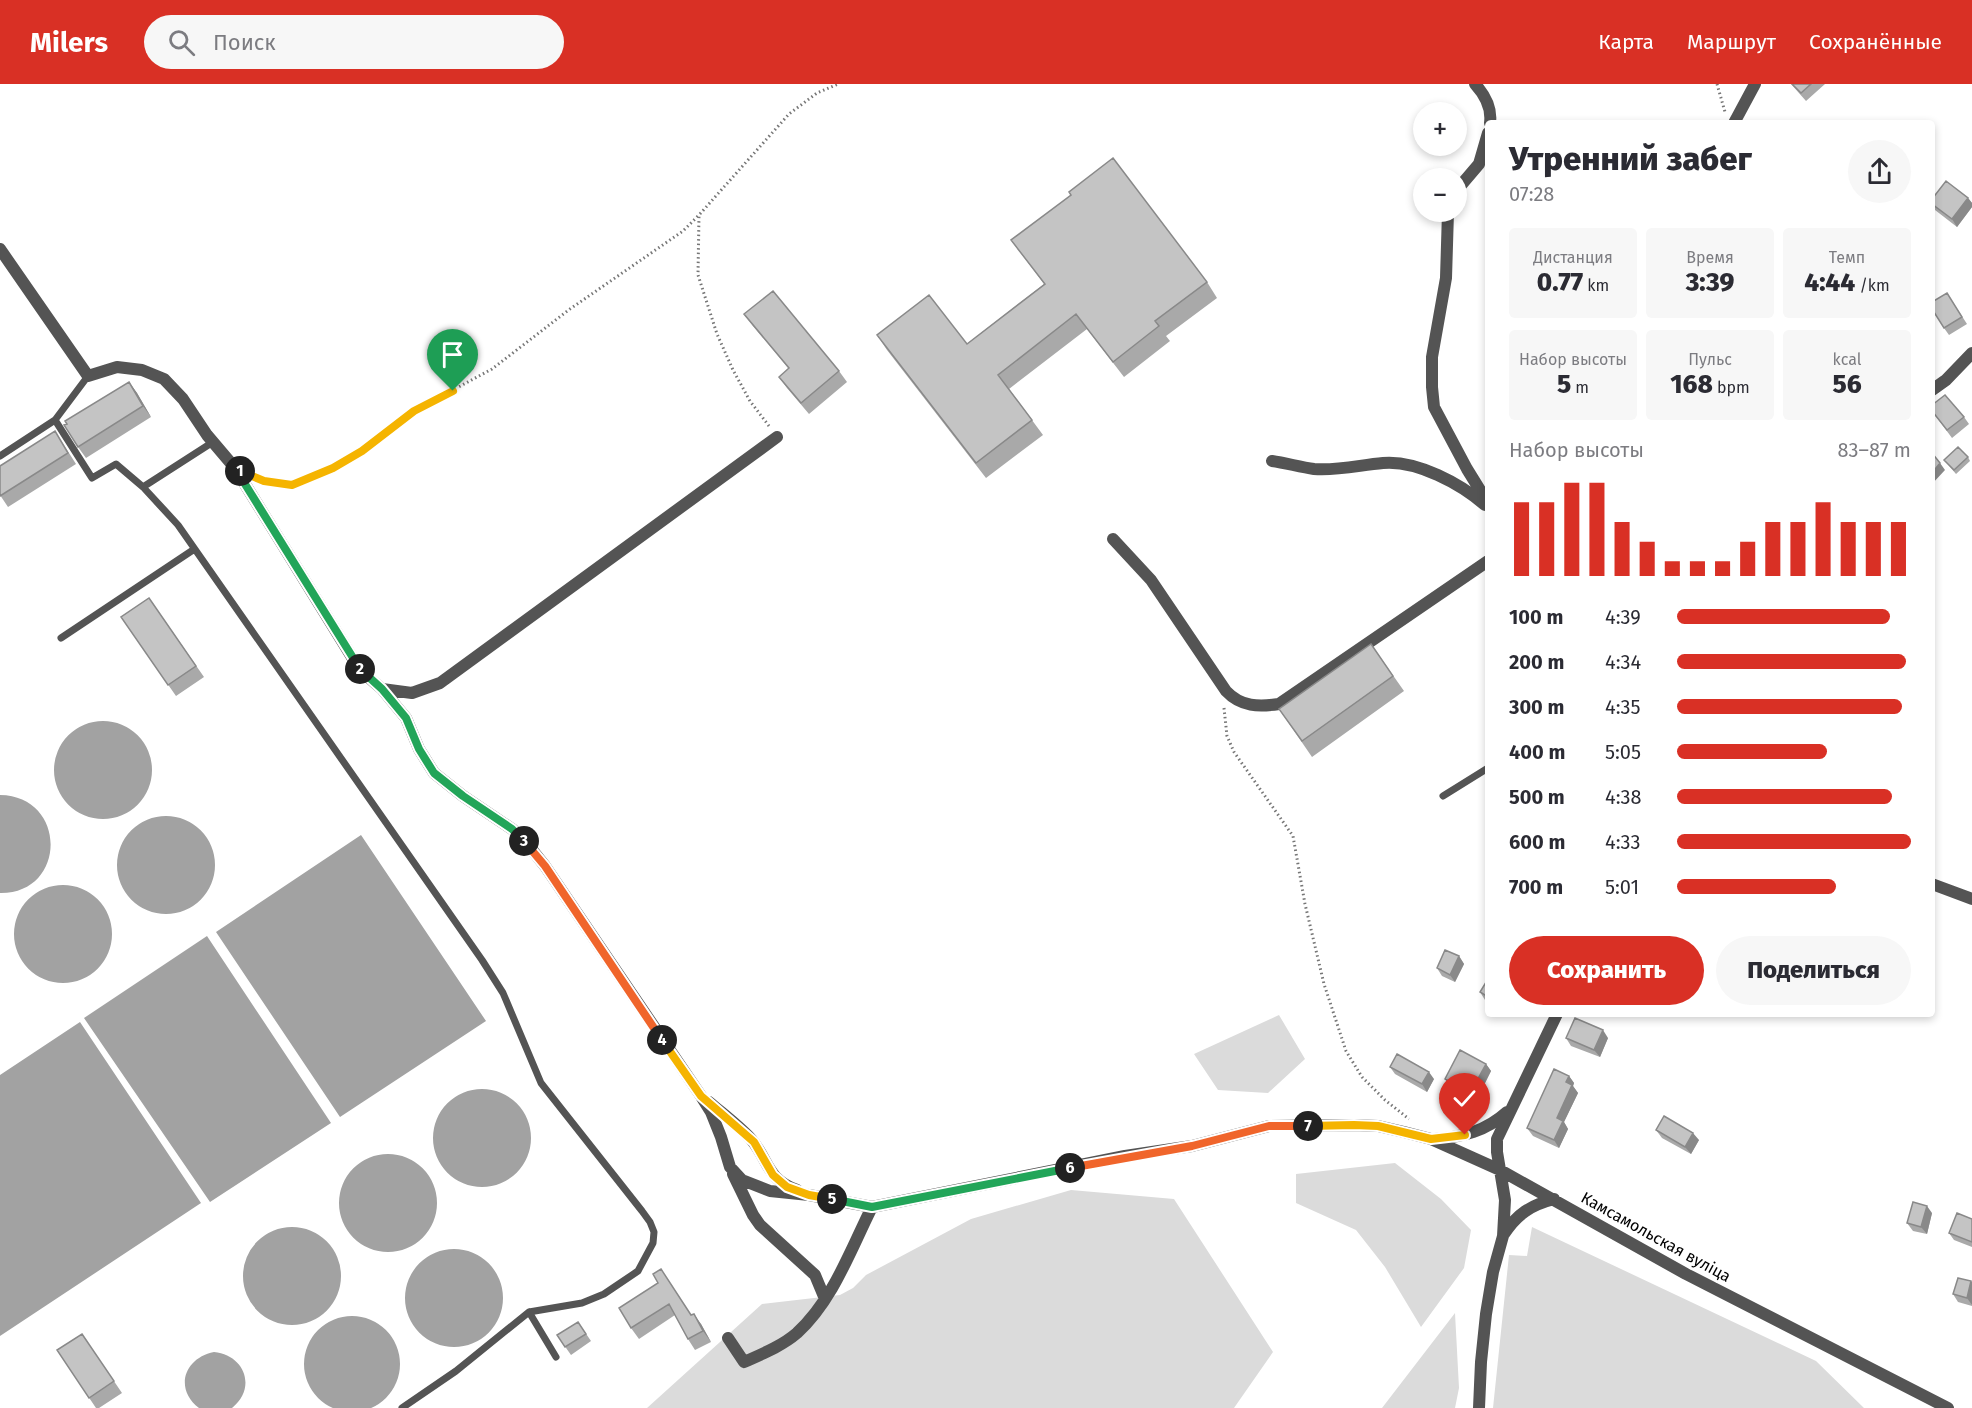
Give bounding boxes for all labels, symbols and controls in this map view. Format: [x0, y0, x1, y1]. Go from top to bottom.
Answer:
search box [144, 15, 564, 69]
text: Milers [30, 26, 108, 59]
icon: search [165, 26, 198, 59]
text: Поиск [213, 29, 276, 56]
text: Карта [1598, 29, 1654, 55]
text: Маршрут [1687, 29, 1776, 55]
text: Сохранённые [1809, 29, 1942, 55]
map controls [1413, 102, 1467, 222]
button: + [1413, 102, 1467, 156]
text: Утренний забег [1509, 139, 1752, 179]
button: share [1848, 140, 1911, 203]
button: − [1413, 168, 1467, 222]
text: 07:28 [1509, 182, 1554, 206]
text: Дистанция [1533, 248, 1613, 267]
text: Время [1686, 248, 1734, 267]
text: Темп [1829, 248, 1865, 267]
text: 0.77 [1537, 267, 1583, 298]
text: 3:39 [1686, 267, 1734, 298]
text: 4:44 [1804, 267, 1855, 298]
text: km [1583, 276, 1609, 295]
text: /km [1855, 276, 1890, 295]
pin [427, 329, 478, 391]
icon: arrive [436, 338, 469, 371]
text: Набор высоты [1519, 350, 1627, 369]
text: Пульс [1688, 350, 1732, 369]
text: kcal [1833, 350, 1861, 369]
text: 5 [1557, 369, 1571, 400]
text: 168 [1670, 369, 1713, 400]
text: 56 [1832, 369, 1862, 400]
text: m [1571, 378, 1589, 397]
text: bpm [1713, 378, 1750, 397]
text: Набор высоты [1509, 438, 1644, 462]
text: 83–87 m [1838, 438, 1911, 462]
pin: 1 [225, 456, 255, 486]
text: 1 [236, 461, 244, 480]
text: 100 m [1509, 605, 1563, 629]
text: 4:39 [1605, 605, 1641, 629]
text: 200 m [1509, 650, 1564, 674]
text: 4:34 [1605, 650, 1641, 674]
pin: 2 [345, 654, 375, 684]
text: 2 [356, 659, 364, 678]
text: 300 m [1509, 695, 1564, 719]
text: 4:35 [1605, 695, 1641, 719]
text: 400 m [1509, 740, 1565, 764]
text: 5:05 [1605, 740, 1641, 764]
text: 500 m [1509, 785, 1565, 809]
text: 4:38 [1605, 785, 1642, 809]
pin: 3 [509, 826, 539, 856]
text: 600 m [1509, 830, 1565, 854]
text: 4:33 [1605, 830, 1641, 854]
text: 3 [520, 831, 528, 850]
text: 700 m [1509, 875, 1563, 899]
text: 5:01 [1605, 875, 1639, 899]
button: Сохранить [1509, 936, 1704, 1005]
button: Поделиться [1716, 936, 1911, 1005]
pin: 4 [647, 1025, 677, 1055]
text: 4 [657, 1030, 667, 1049]
pin [1439, 1073, 1490, 1135]
icon: check [1448, 1082, 1481, 1115]
pin: 7 [1293, 1111, 1323, 1141]
text: 7 [1304, 1116, 1312, 1135]
pin: 6 [1055, 1153, 1085, 1183]
text: 6 [1065, 1158, 1075, 1177]
pin: 5 [817, 1184, 847, 1214]
street label: Камсамольская вуліца [1578, 1188, 1734, 1286]
text: 5 [828, 1189, 836, 1208]

